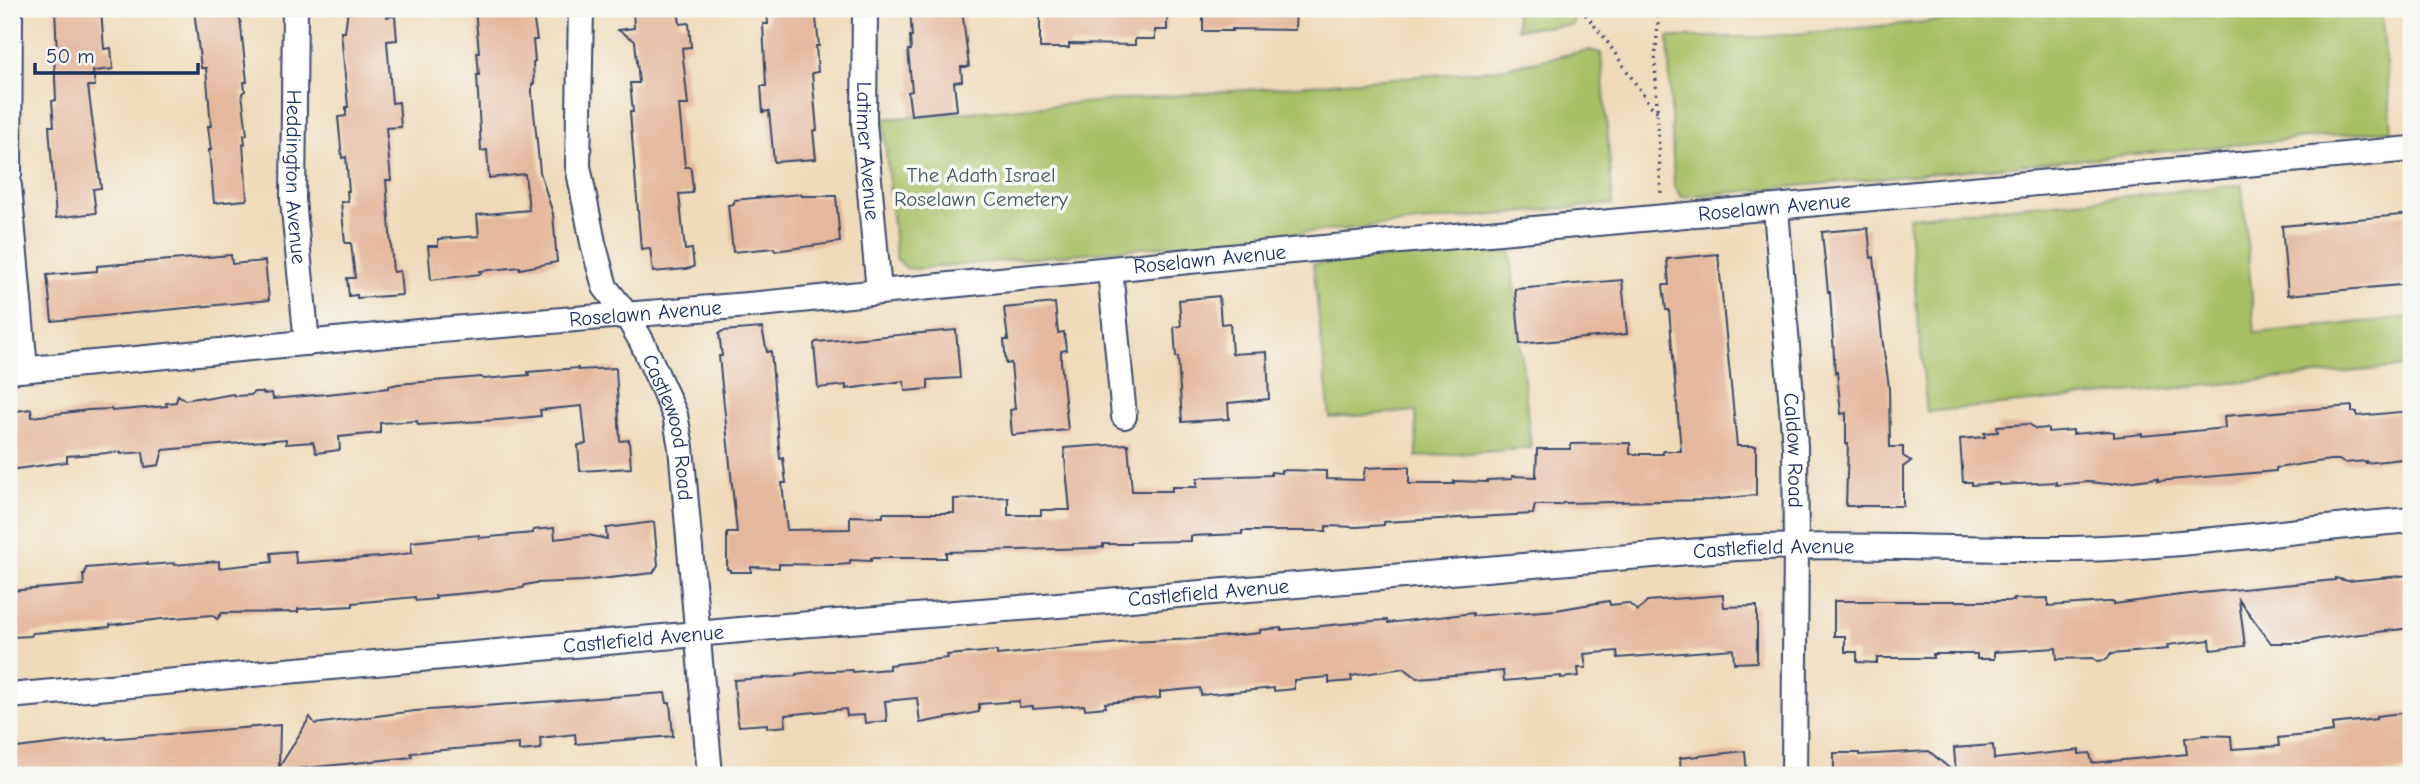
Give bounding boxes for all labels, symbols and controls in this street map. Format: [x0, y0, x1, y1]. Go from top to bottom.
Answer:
scale bar [35, 32, 198, 76]
text: 50 m [46, 44, 95, 68]
street label: Latimer Avenue [852, 81, 885, 221]
street label: Heddington Avenue [281, 90, 311, 265]
park label: The Adath Israel Roselawn Cemetery [894, 163, 1069, 211]
street label: Roselawn Avenue [1697, 188, 1852, 226]
street label: Roselawn Avenue [1132, 240, 1287, 279]
street label: Roselawn Avenue [568, 295, 723, 331]
street label: Castlewood Road [637, 350, 698, 501]
street label: Caldow Road [1779, 392, 1808, 508]
street label: Castlefield Avenue [1692, 534, 1855, 564]
street label: Castlefield Avenue [1127, 574, 1290, 611]
street label: Castlefield Avenue [562, 620, 725, 658]

